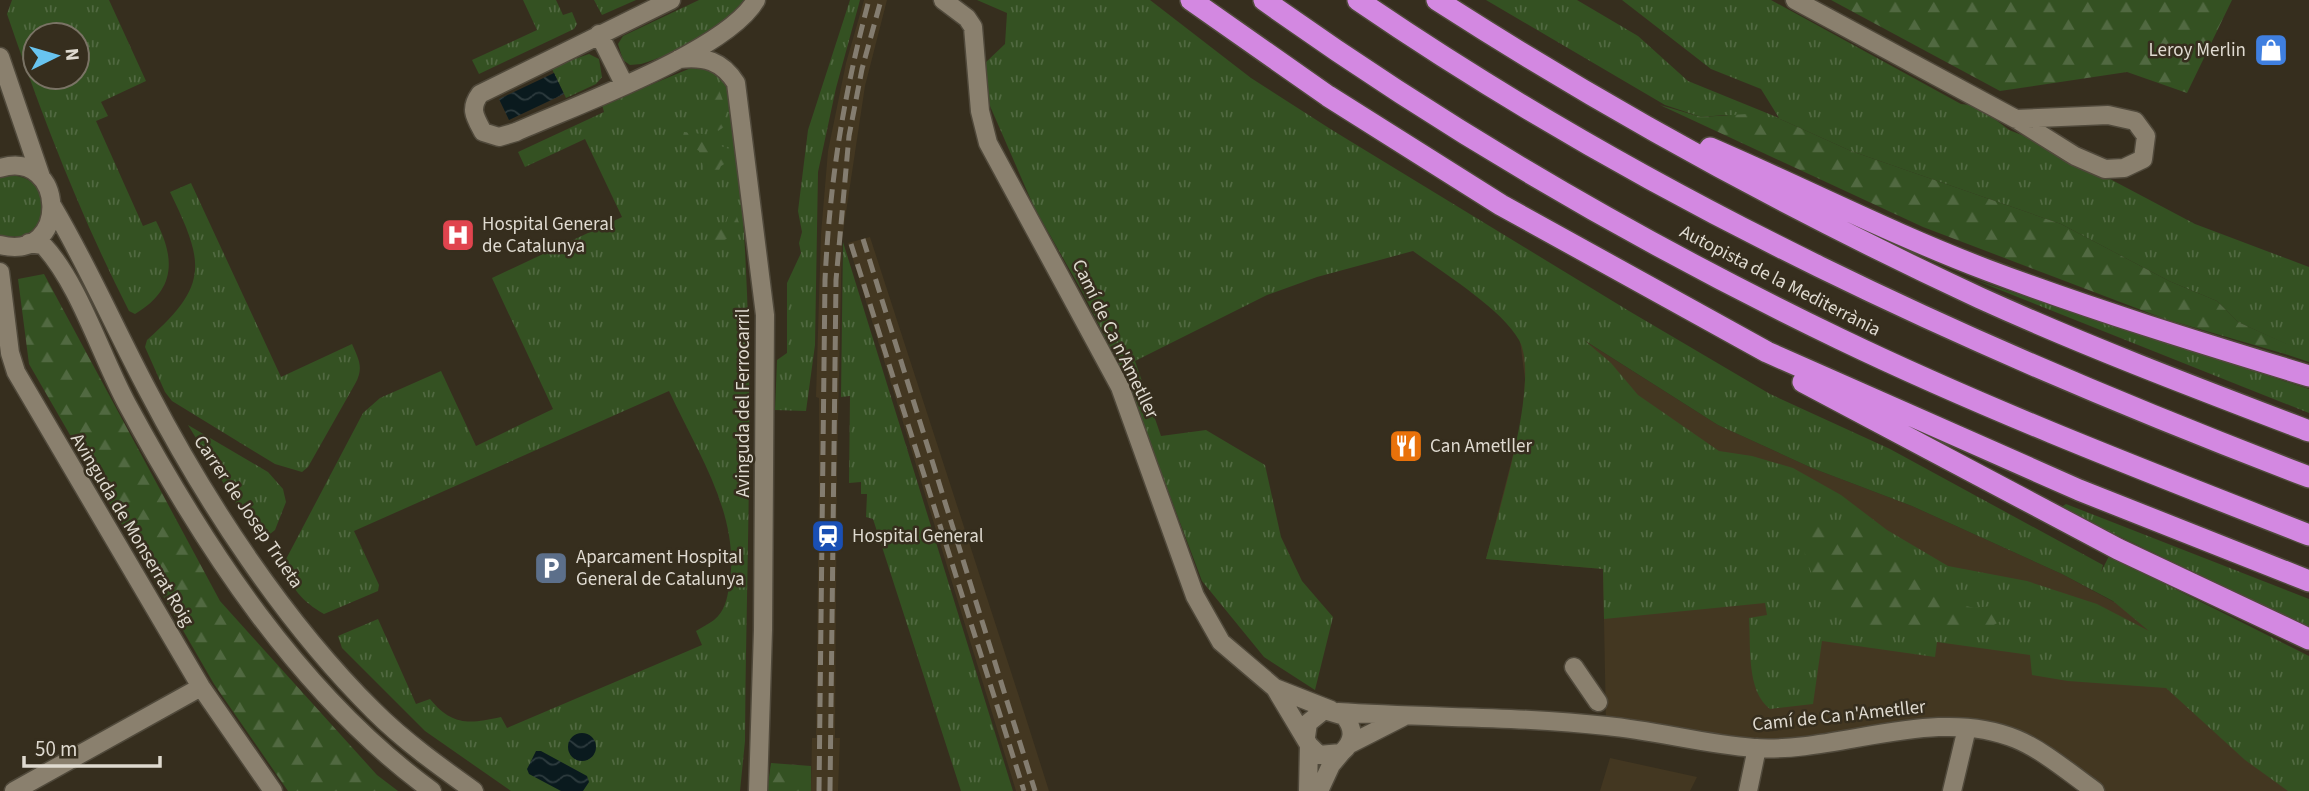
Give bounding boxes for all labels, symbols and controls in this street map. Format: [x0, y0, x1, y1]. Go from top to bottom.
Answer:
north arrow [21, 21, 91, 91]
shop icon: Leroy Merlin [2252, 31, 2290, 69]
place label: Leroy Merlin [2149, 37, 2246, 64]
text: N [57, 47, 85, 62]
place label: Hospital General de Catalunya [482, 211, 614, 260]
hospital icon: Hospital General de Catalunya [439, 216, 477, 254]
street label: Autopista de la Mediterrània [1675, 219, 1885, 343]
street label: Camí de Ca n'Ametller [1065, 255, 1165, 424]
street label: Avinguda del Ferrocarril [730, 308, 757, 498]
restaurant icon: Can Ametller [1387, 427, 1425, 465]
street label: Avinguda de Monserrat Roig [64, 428, 201, 632]
street label: Carrer de Josep Trueta [187, 430, 309, 594]
place label: Can Ametller [1430, 433, 1532, 460]
station icon: Hospital General [809, 517, 847, 555]
place label: Hospital General [852, 523, 984, 550]
place label: Aparcament Hospital General de Catalunya [576, 544, 745, 593]
parking icon: Aparcament Hospital General de Catalunya [532, 549, 570, 587]
street label: Camí de Ca n'Ametller [1751, 693, 1927, 739]
scale bar [24, 724, 161, 768]
text: 50 m [35, 734, 77, 764]

